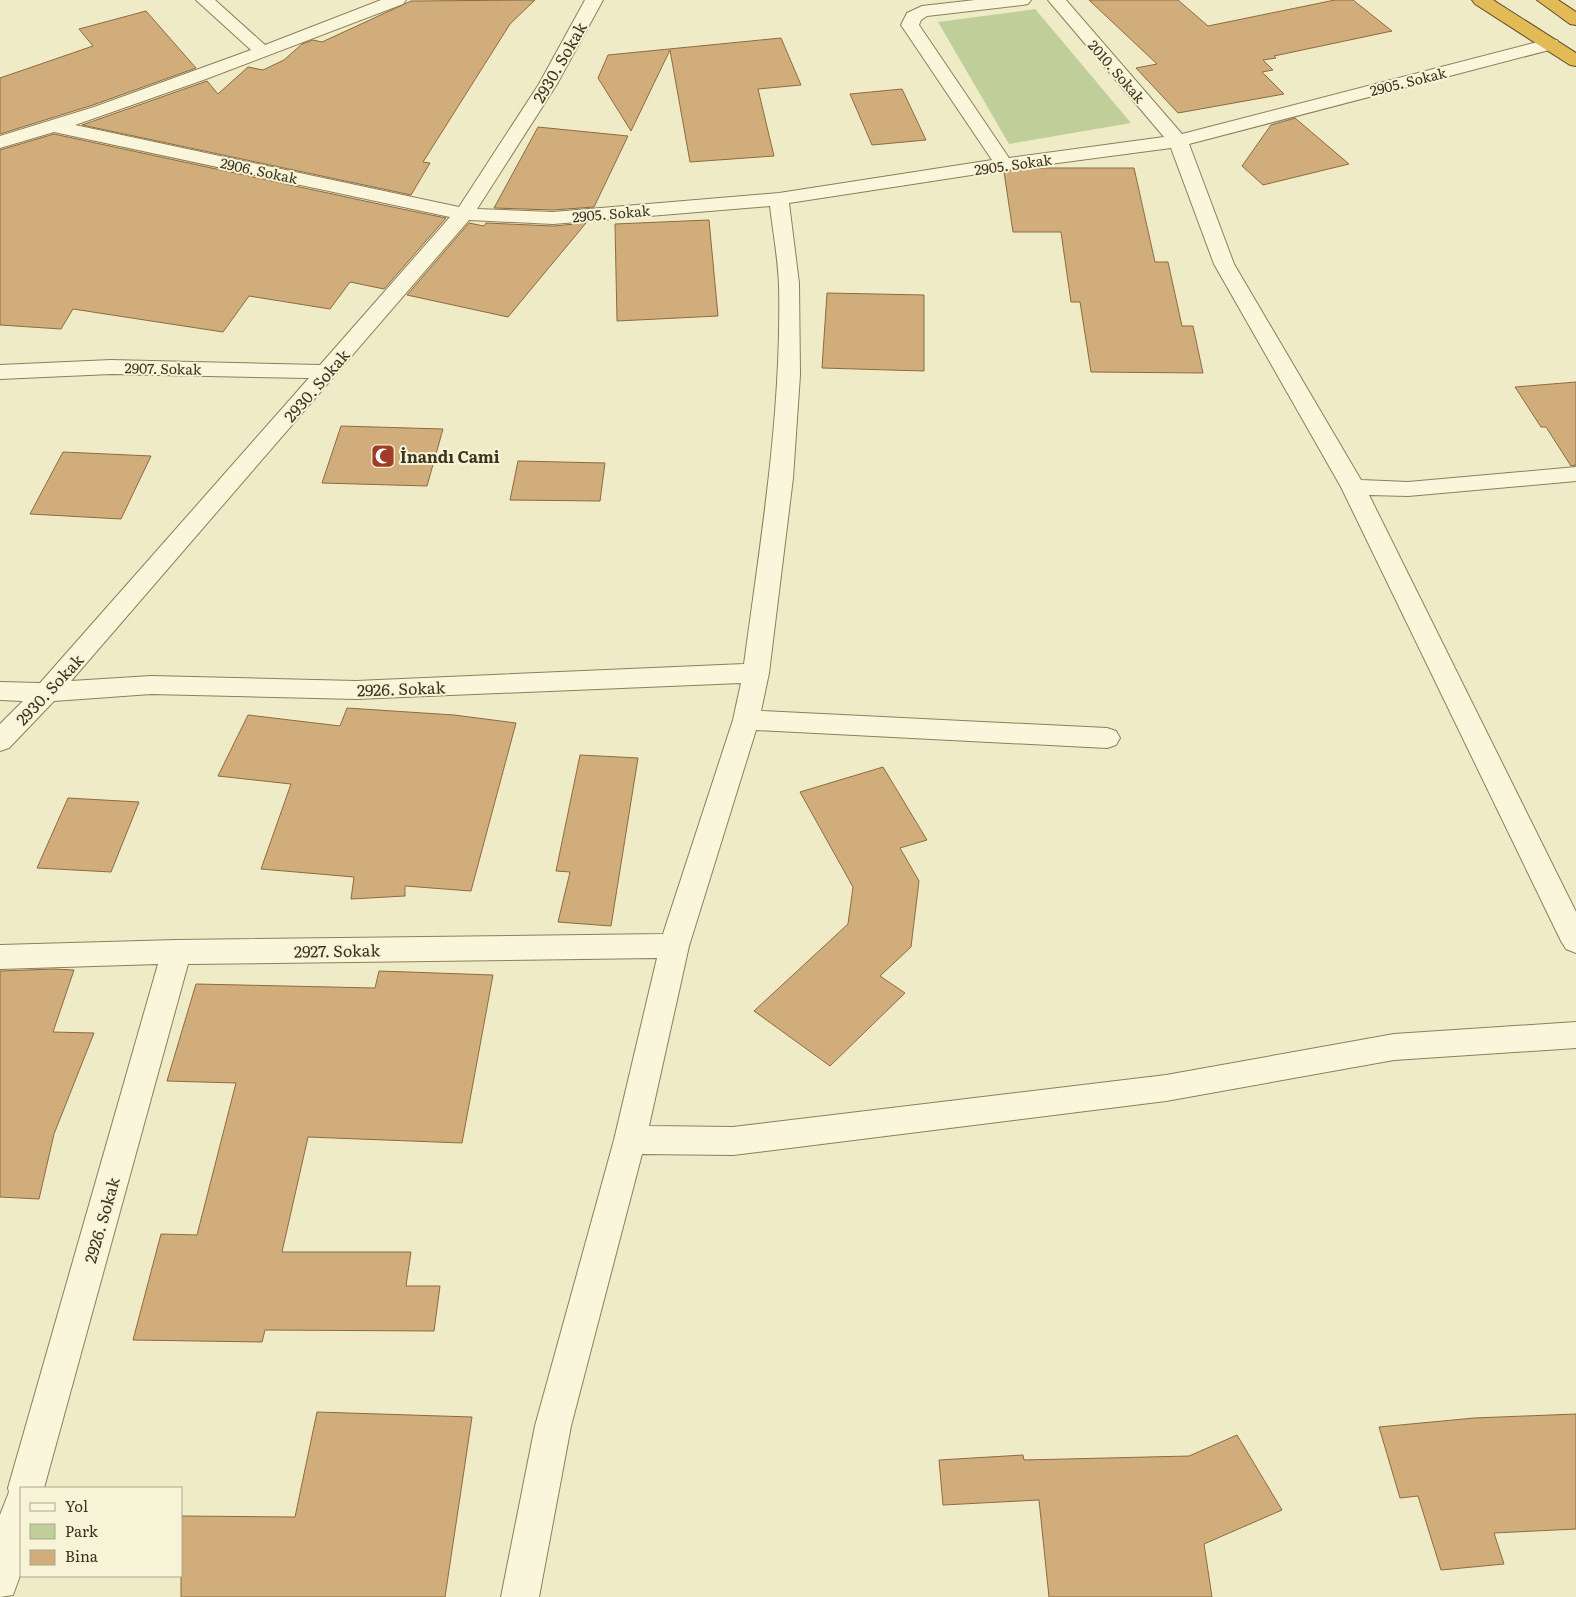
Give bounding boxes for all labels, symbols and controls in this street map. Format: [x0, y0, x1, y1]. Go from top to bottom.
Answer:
street label: 2930. Sokak [526, 17, 592, 107]
street label: 2010. Sokak [1084, 35, 1150, 107]
street label: 2905. Sokak [1368, 62, 1449, 100]
street label: 2905. Sokak [973, 149, 1053, 179]
street label: 2906. Sokak [219, 152, 300, 188]
street label: 2905. Sokak [571, 200, 651, 226]
street label: 2930. Sokak [278, 343, 355, 427]
street label: 2907. Sokak [125, 357, 202, 379]
mosque icon: İnandı Cami [370, 443, 396, 469]
place label: İnandı Cami [400, 444, 500, 468]
street label: 2930. Sokak [10, 648, 89, 730]
street label: 2926. Sokak [356, 674, 446, 702]
street label: 2927. Sokak [294, 937, 380, 963]
street label: 2926. Sokak [77, 1174, 125, 1266]
legend [20, 1487, 182, 1577]
text: Yol [65, 1494, 88, 1517]
text: Park [65, 1519, 99, 1542]
text: Bina [65, 1544, 99, 1567]

